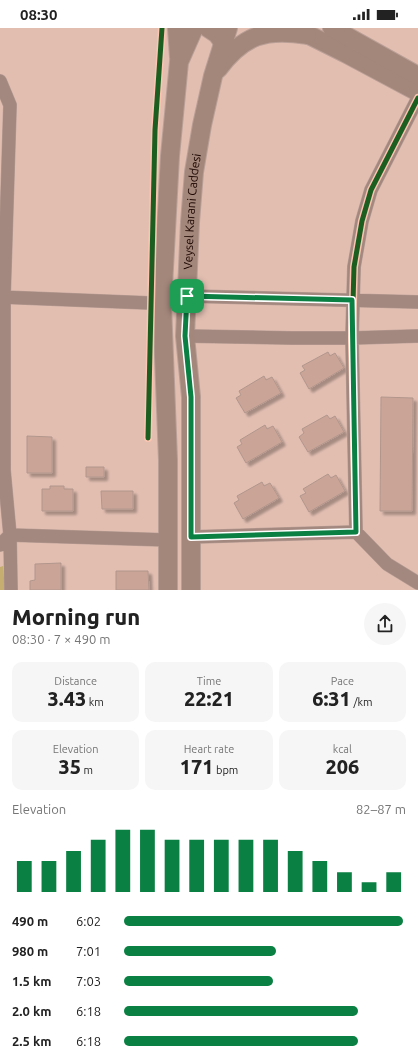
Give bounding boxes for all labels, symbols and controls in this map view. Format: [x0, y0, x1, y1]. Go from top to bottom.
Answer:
text: 08:30 [20, 6, 58, 23]
street label: Veysel Karani Caddesi [181, 152, 203, 270]
pin [170, 279, 204, 313]
icon: arrive [176, 285, 198, 307]
button: share [364, 603, 406, 645]
text: Morning run [12, 604, 140, 629]
text: 08:30 · 7 × 490 m [12, 632, 111, 646]
text: Distance [54, 675, 97, 687]
text: Time [197, 675, 221, 687]
text: Pace [331, 675, 354, 687]
text: 3.43 [47, 687, 86, 710]
text: 22:21 [184, 687, 234, 710]
text: 6:31 [312, 687, 351, 710]
text: km [86, 696, 104, 708]
text: /km [351, 696, 373, 708]
text: Elevation [53, 743, 99, 755]
text: Heart rate [184, 743, 234, 755]
text: kcal [333, 743, 352, 755]
text: 35 [58, 755, 81, 778]
text: 171 [180, 755, 213, 778]
text: 206 [325, 755, 359, 778]
text: m [81, 764, 93, 776]
text: bpm [213, 764, 238, 776]
text: Elevation [12, 802, 66, 816]
text: 82–87 m [356, 802, 406, 816]
text: 490 m [12, 914, 48, 928]
text: 6:02 [76, 914, 101, 928]
text: 980 m [12, 944, 48, 958]
text: 7:01 [76, 944, 101, 958]
text: 1.5 km [12, 974, 51, 988]
text: 7:03 [76, 974, 101, 988]
text: 2.0 km [12, 1004, 51, 1018]
text: 6:18 [76, 1004, 101, 1018]
text: 2.5 km [12, 1034, 51, 1048]
text: 6:18 [76, 1034, 101, 1048]

